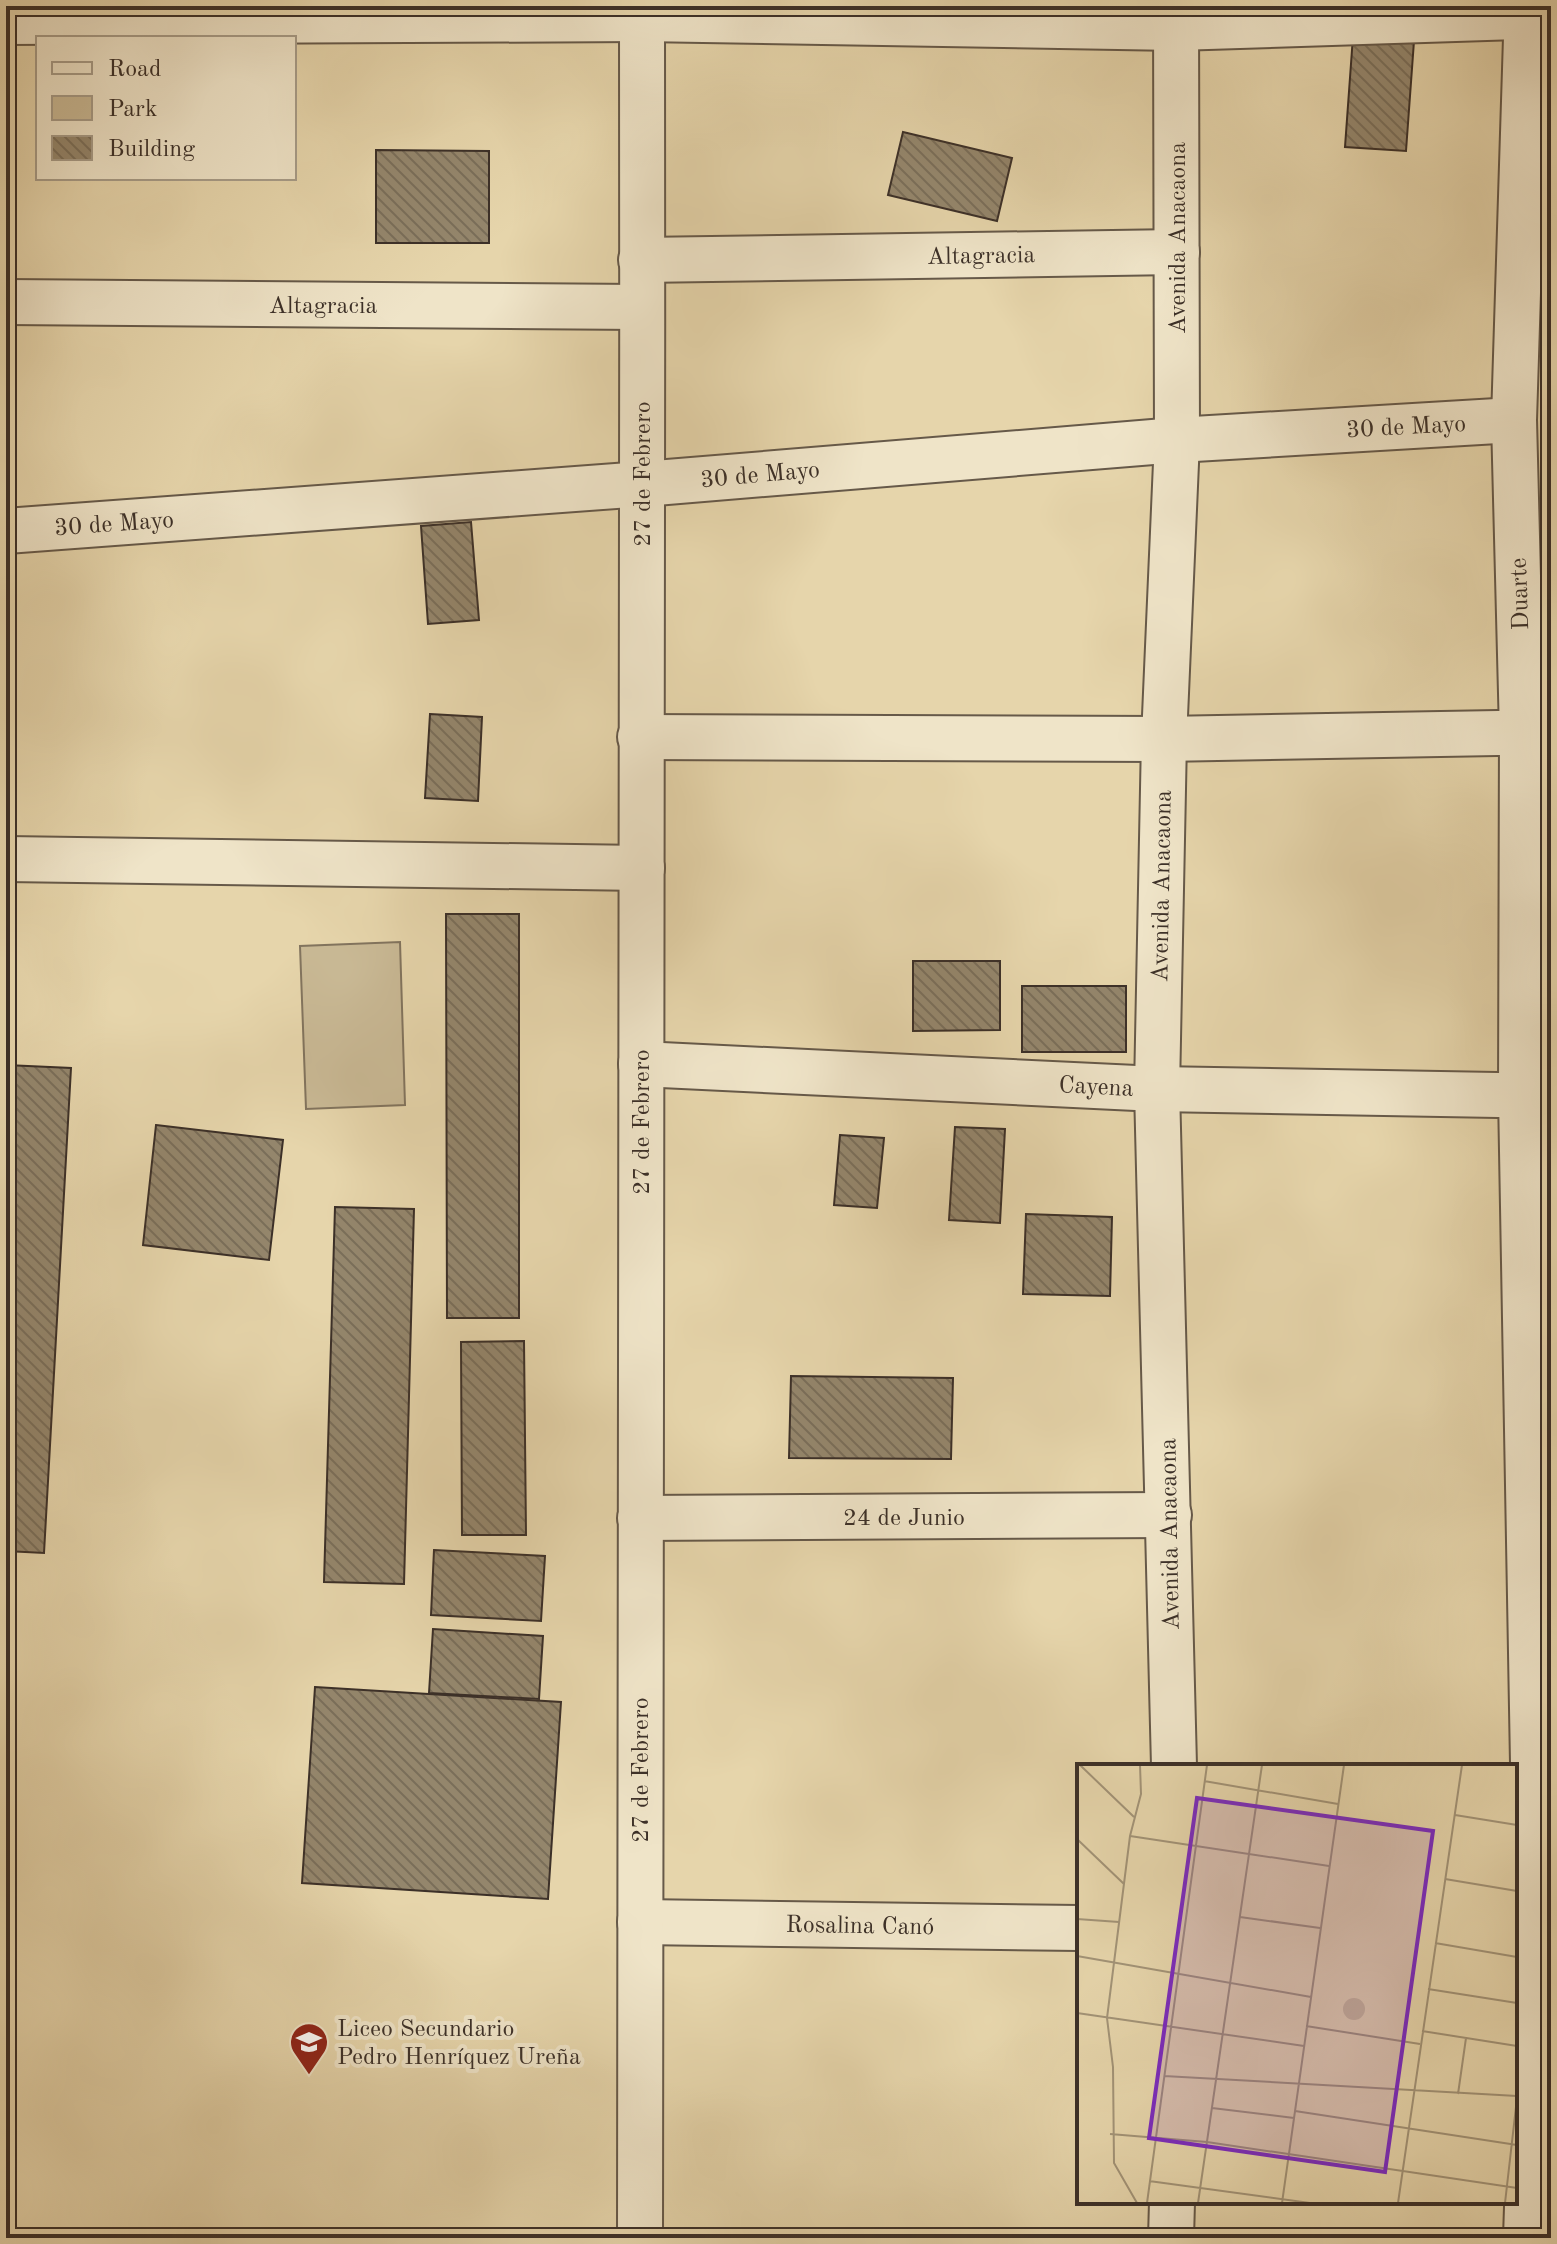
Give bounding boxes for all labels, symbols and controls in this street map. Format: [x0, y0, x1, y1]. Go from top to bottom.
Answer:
legend [36, 36, 296, 180]
text: Road [108, 58, 161, 82]
text: Park [108, 98, 157, 122]
text: Building [108, 138, 195, 162]
street label: Avenida Anacaona [1167, 142, 1191, 334]
street label: Altagracia [927, 244, 1036, 270]
street label: Altagracia [269, 295, 377, 319]
street label: 27 de Febrero [632, 401, 656, 547]
street label: 30 de Mayo [1346, 413, 1467, 443]
street label: 30 de Mayo [699, 459, 821, 493]
street label: 30 de Mayo [53, 509, 175, 541]
street label: Duarte [1508, 557, 1534, 631]
street label: Avenida Anacaona [1149, 790, 1177, 982]
street label: 27 de Febrero [631, 1049, 655, 1195]
street label: Cayena [1058, 1074, 1134, 1102]
street label: Avenida Anacaona [1157, 1438, 1185, 1630]
street label: 24 de Junio [843, 1507, 965, 1531]
street label: 27 de Febrero [630, 1697, 654, 1843]
inset map [1077, 1764, 1517, 2204]
street label: Rosalina Canó [785, 1914, 934, 1940]
place label: Liceo Secundario Pedro Henríquez Ureña [337, 2018, 581, 2070]
school or university icon: Liceo Secundario Pedro Henríquez Ureña [288, 2021, 330, 2076]

